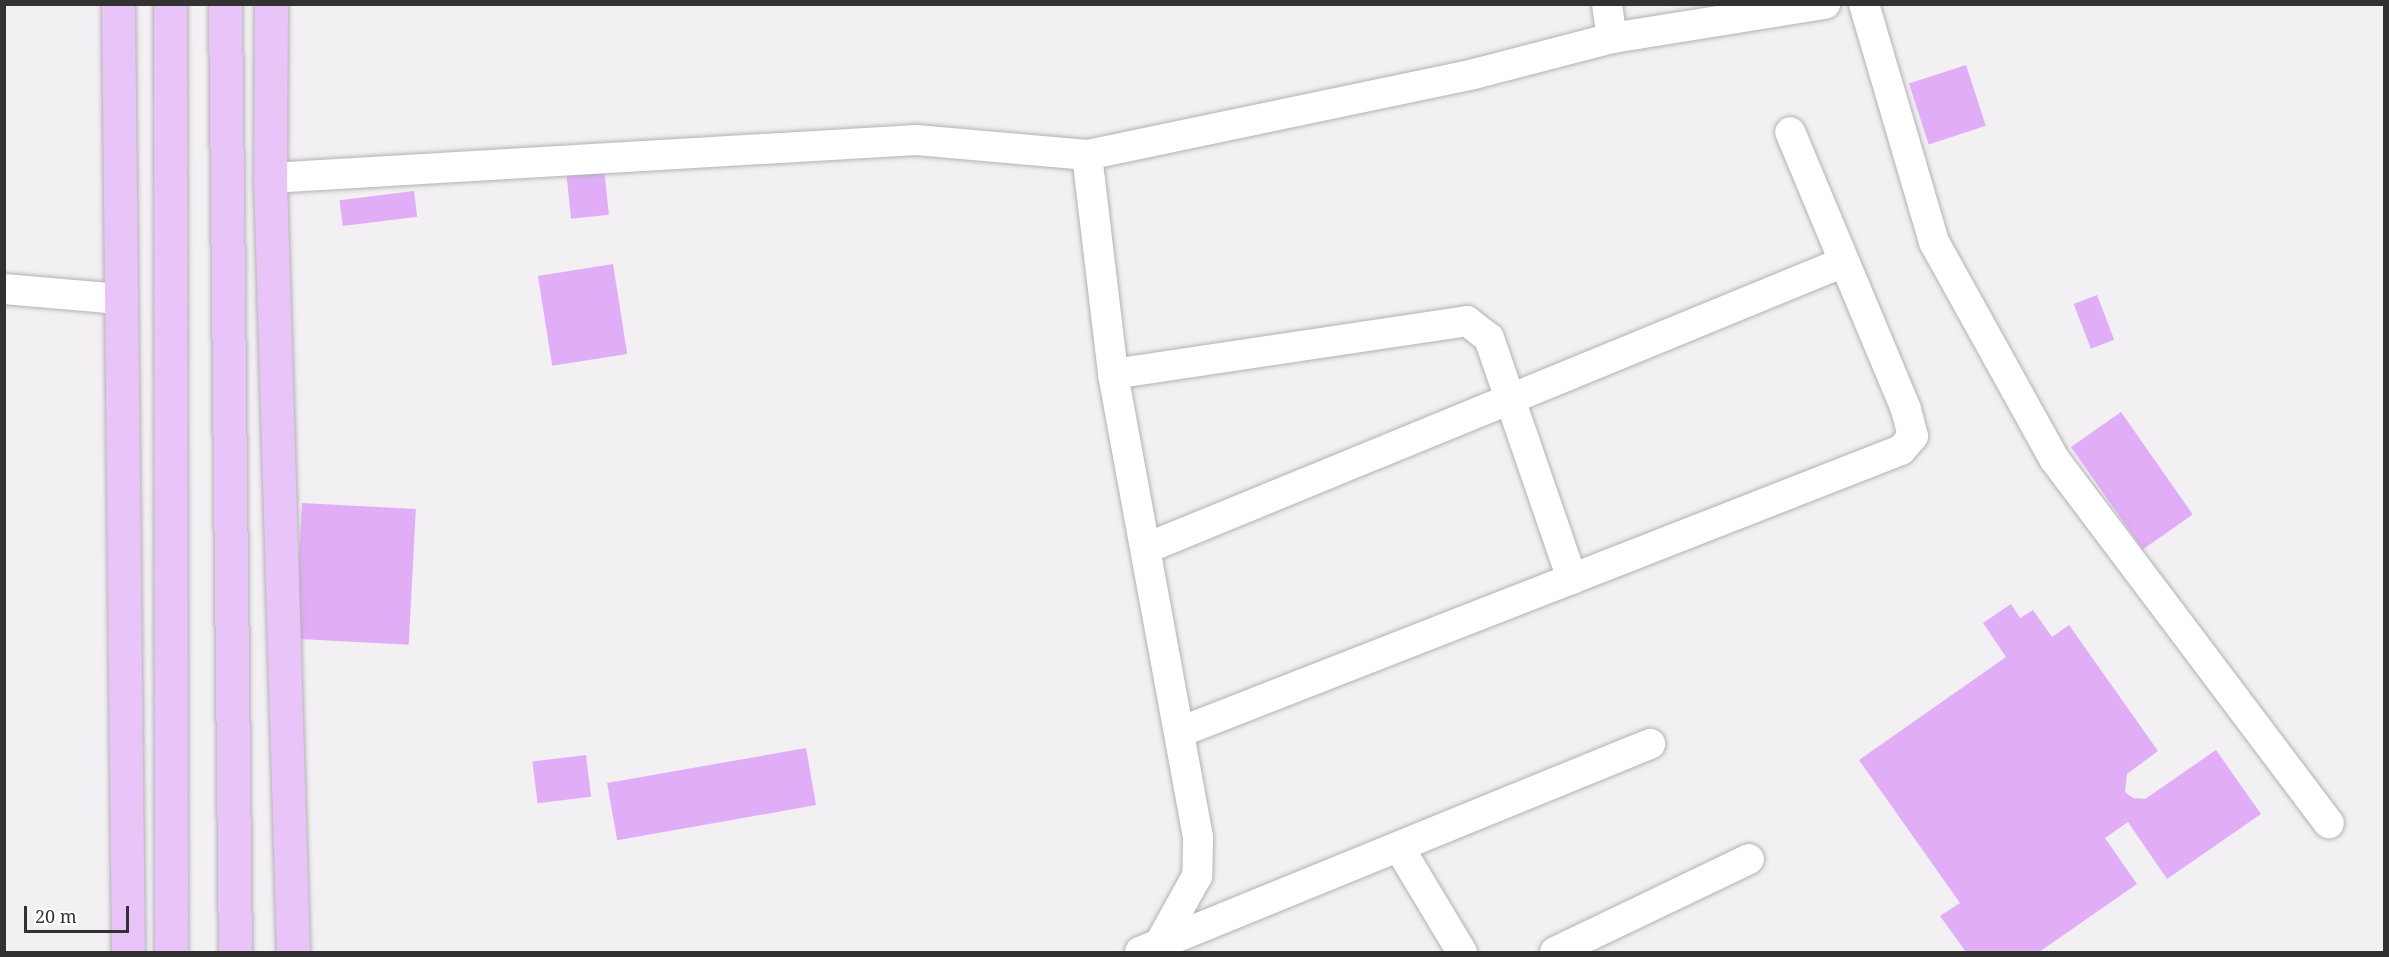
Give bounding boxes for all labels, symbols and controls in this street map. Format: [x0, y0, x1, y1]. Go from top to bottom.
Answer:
scale bar [27, 894, 132, 932]
text: 20 m [35, 904, 77, 928]

